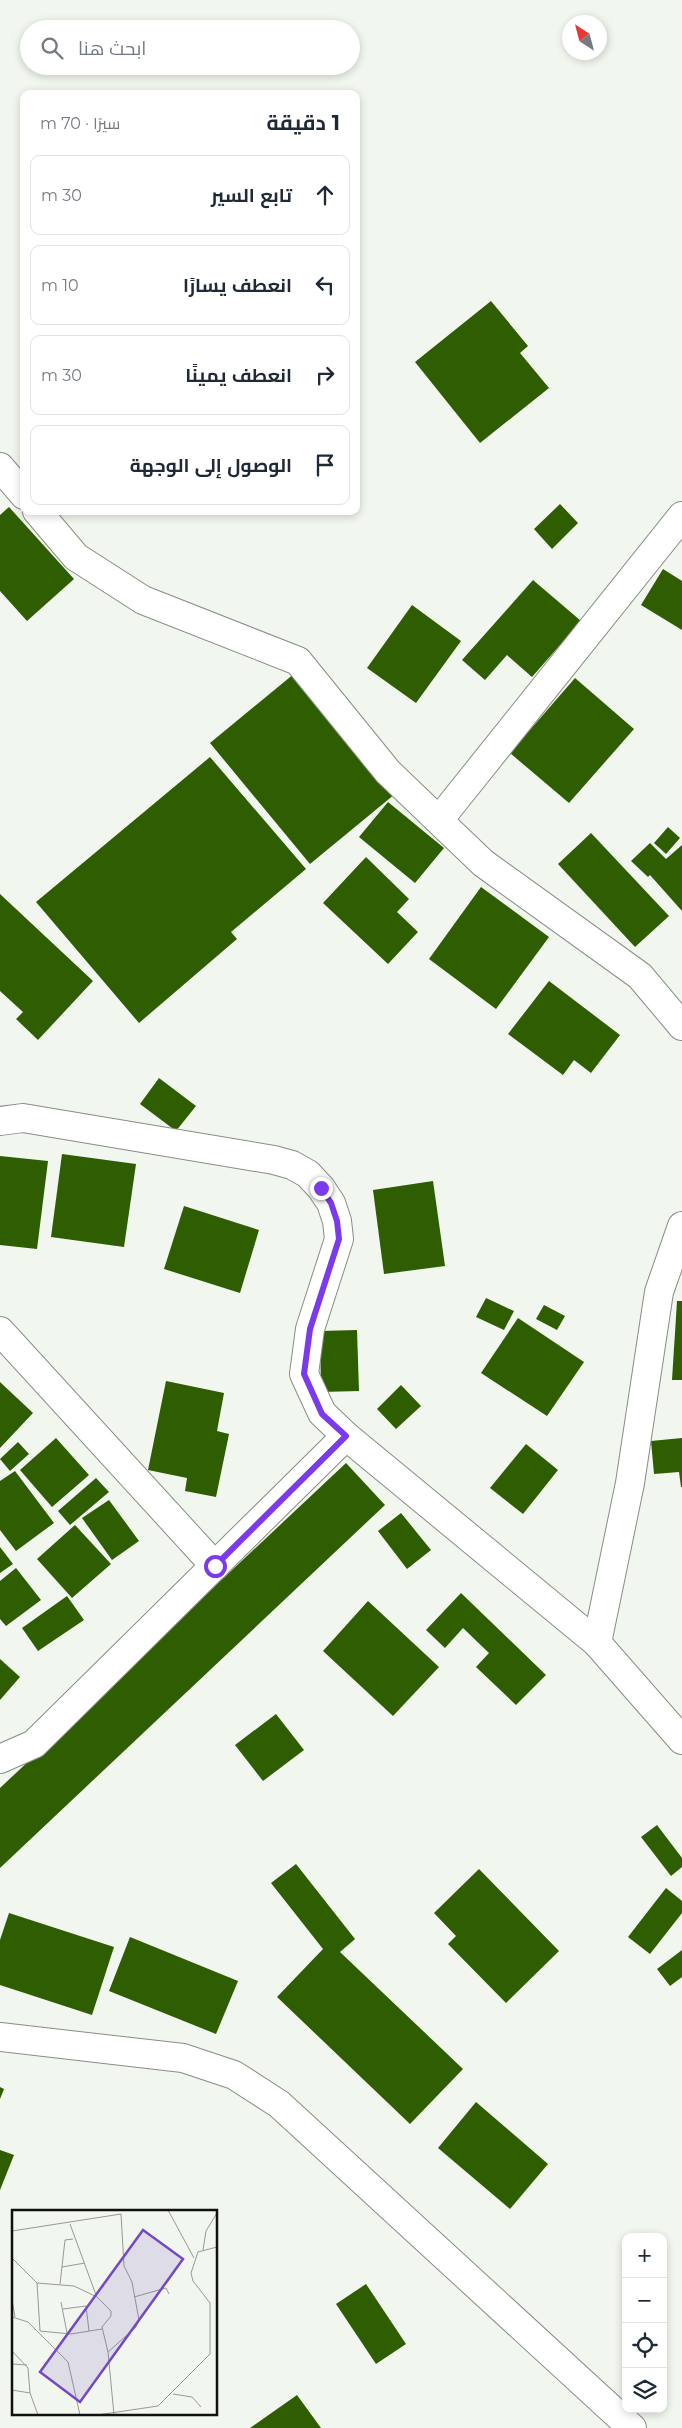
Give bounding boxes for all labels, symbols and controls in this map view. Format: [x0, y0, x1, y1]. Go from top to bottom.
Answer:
north arrow [562, 15, 607, 60]
search box [20, 20, 360, 75]
icon: search [38, 34, 66, 62]
text: ابحث هنا [78, 37, 146, 60]
text: 1 دقيقة [266, 110, 340, 135]
text: سيرًا · 70 m [40, 114, 120, 133]
icon: ahead [311, 181, 339, 209]
text: تابع السير [211, 184, 292, 207]
text: 30 m [41, 186, 82, 205]
icon: left [311, 271, 339, 299]
text: انعطف يسارًا [183, 274, 292, 297]
text: 10 m [41, 276, 79, 295]
icon: right [311, 361, 339, 389]
text: انعطف يمينًا [185, 364, 292, 387]
text: 30 m [41, 366, 82, 385]
icon: arrive [311, 451, 339, 479]
text: الوصول إلى الوجهة [130, 454, 292, 477]
route end [310, 1177, 333, 1200]
route start [204, 1555, 227, 1578]
inset map [12, 2210, 218, 2416]
map controls [622, 2233, 667, 2413]
button: + [622, 2233, 667, 2278]
button: − [622, 2278, 667, 2323]
button: locate [622, 2323, 667, 2368]
button: layers [622, 2368, 667, 2413]

